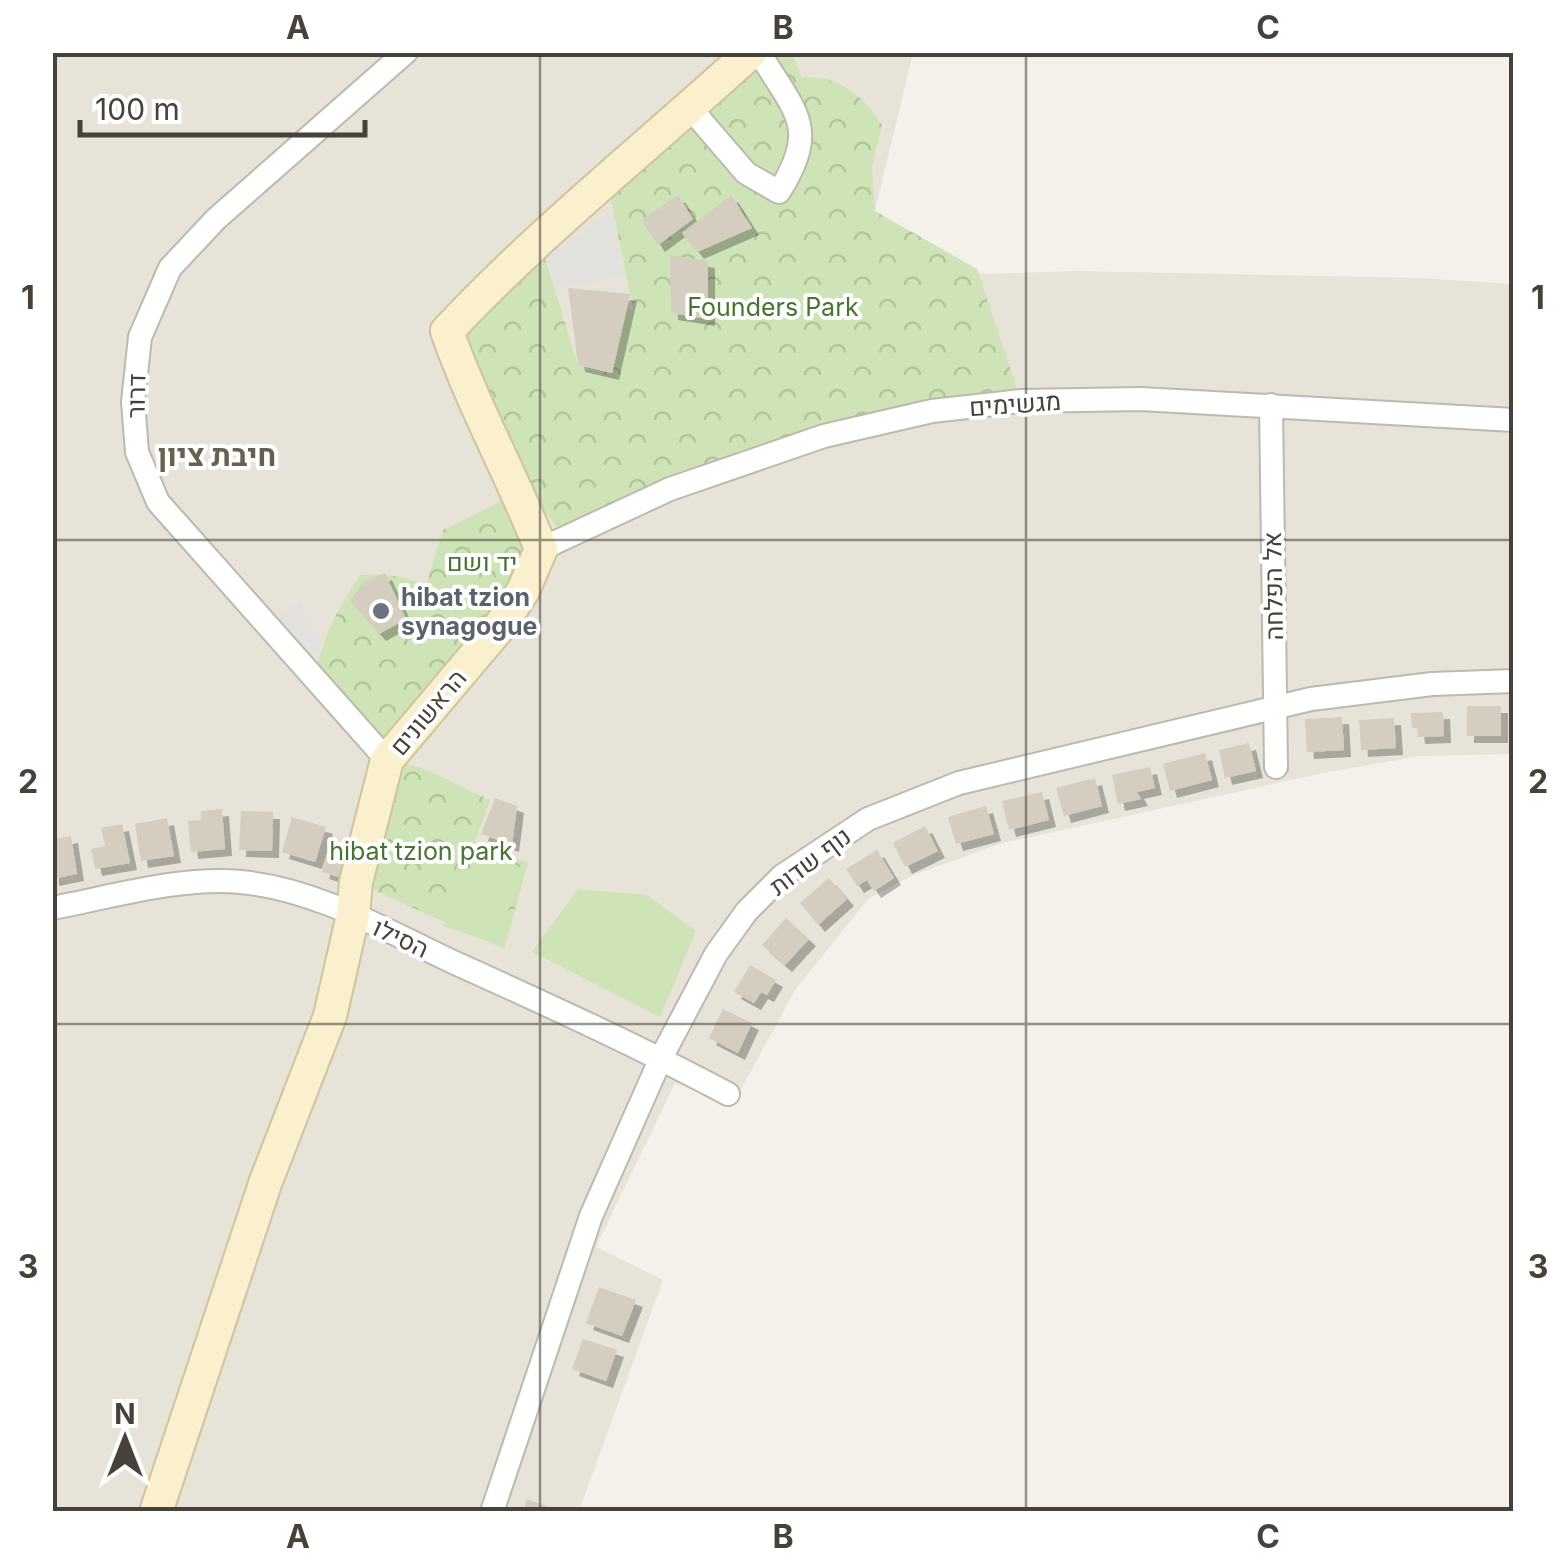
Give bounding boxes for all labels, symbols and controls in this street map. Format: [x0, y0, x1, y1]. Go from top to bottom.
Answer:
text: A [286, 8, 310, 47]
text: B [772, 8, 794, 47]
text: C [1256, 8, 1280, 47]
scale bar [80, 75, 365, 137]
text: 100 m [95, 91, 180, 127]
text: 1 [21, 278, 35, 317]
text: 1 [1531, 278, 1545, 317]
park label: Founders Park [687, 292, 859, 322]
street label: דרור [121, 373, 151, 419]
street label: מגשימים [968, 386, 1062, 422]
district label: חיבת ציון [158, 437, 276, 473]
street label: אל הפלחה [1257, 531, 1289, 641]
park label: יד ושם [447, 547, 517, 577]
place label: hibat tzion synagogue [401, 582, 538, 641]
marker: hibat tzion synagogue [370, 600, 392, 622]
street label: הראשונים [383, 663, 473, 761]
text: 2 [18, 762, 38, 801]
text: 2 [1528, 762, 1548, 801]
street label: נוף שדות [763, 821, 857, 901]
park label: hibat tzion park [329, 836, 513, 866]
street label: הסילו [368, 912, 434, 964]
text: 3 [18, 1247, 38, 1286]
text: 3 [1528, 1247, 1548, 1286]
north arrow [75, 1389, 175, 1489]
text: N [114, 1397, 136, 1431]
text: A [286, 1517, 310, 1556]
text: B [772, 1517, 794, 1556]
text: C [1256, 1517, 1280, 1556]

